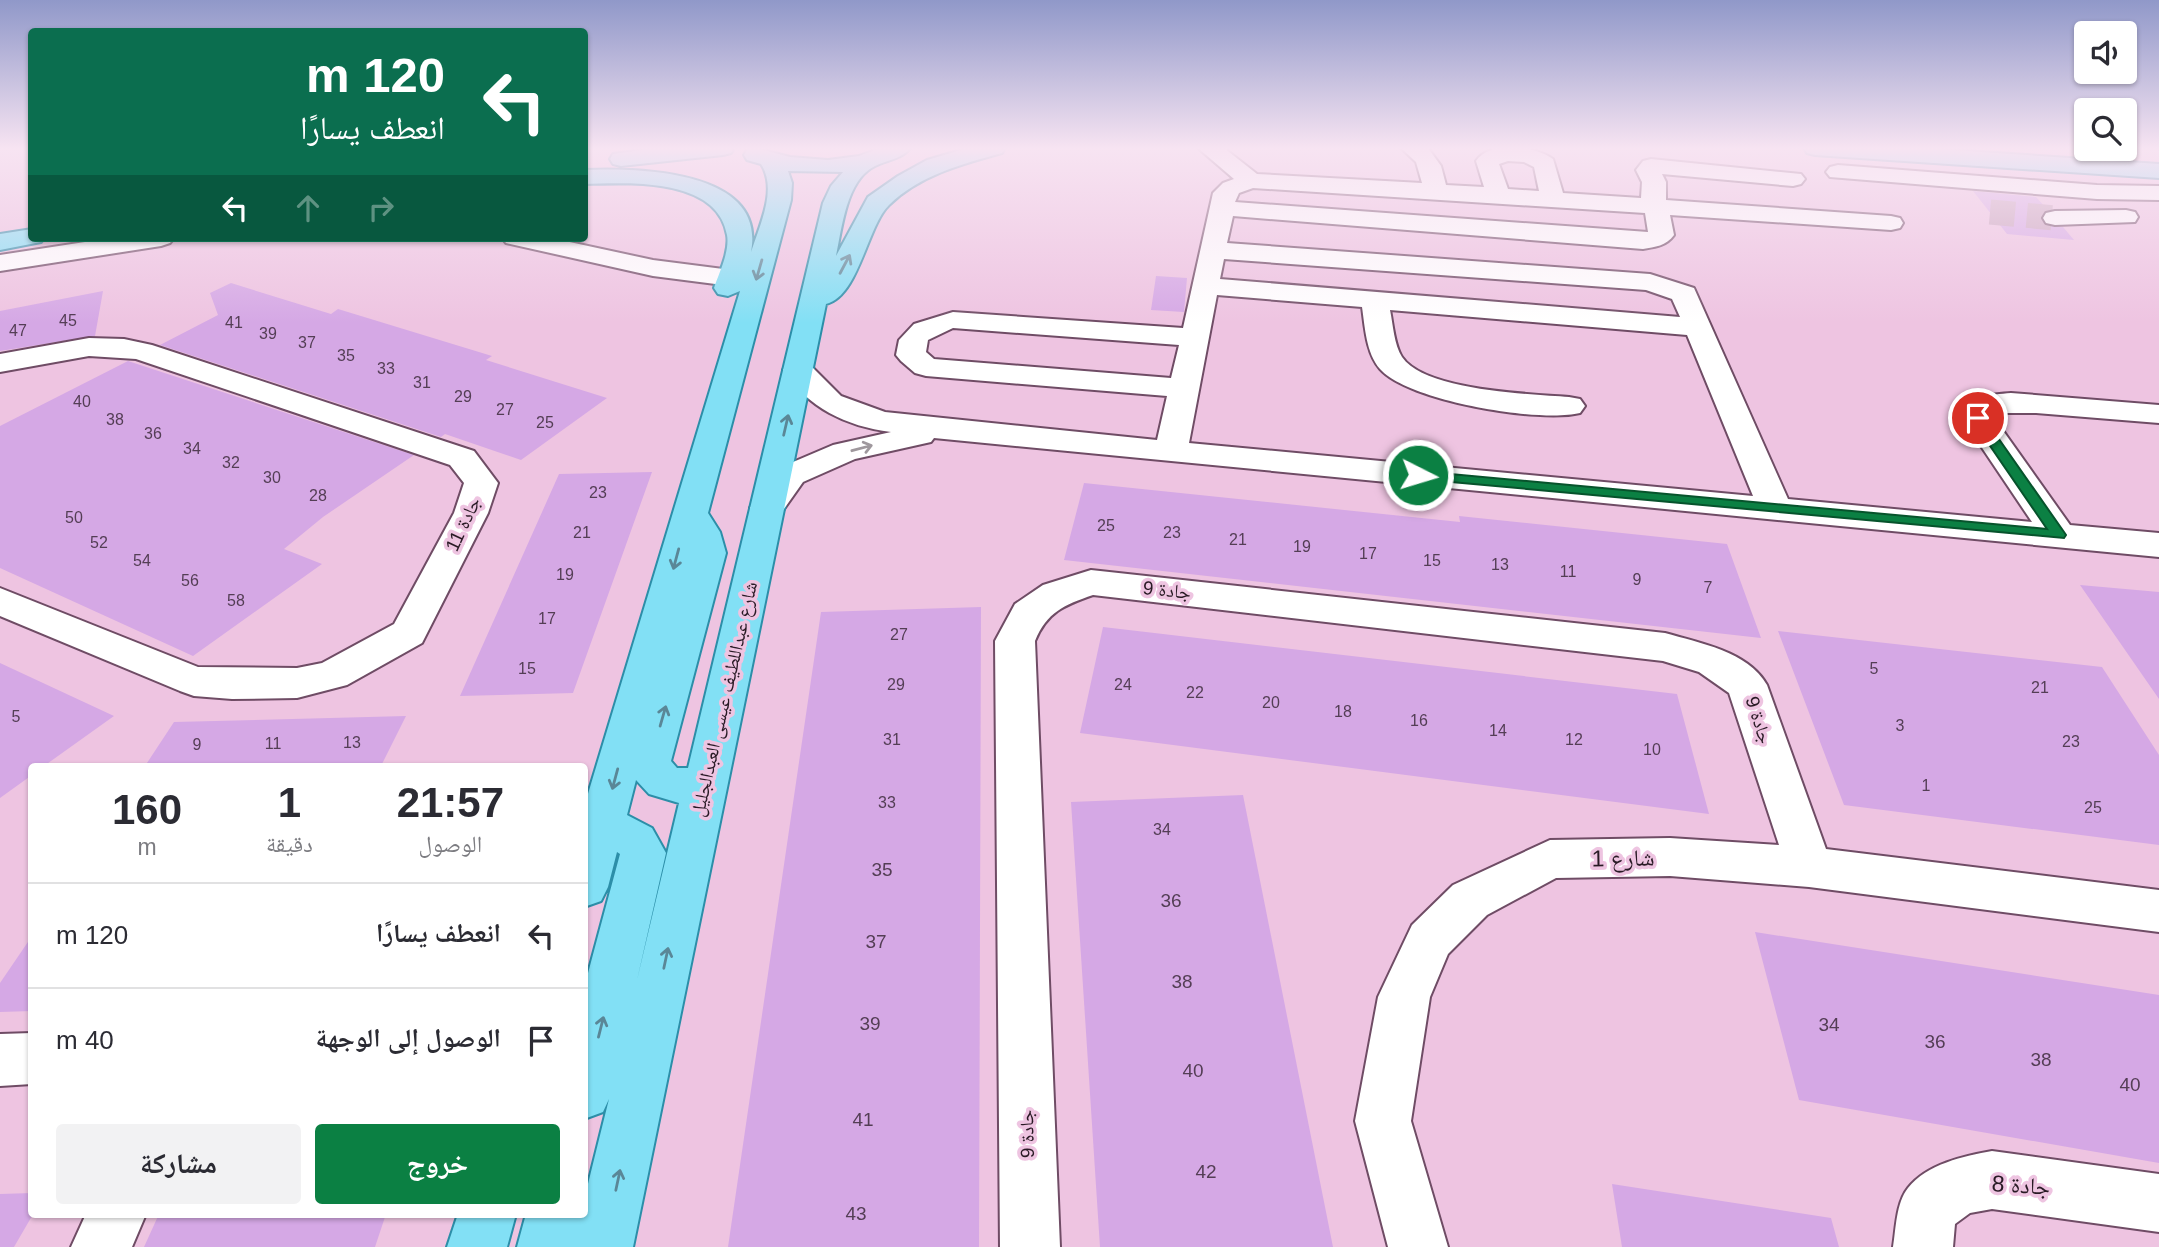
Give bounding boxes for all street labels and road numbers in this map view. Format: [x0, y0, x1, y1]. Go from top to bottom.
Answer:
street label: جادة 11 [441, 493, 485, 555]
street label: جادة 9 [1142, 577, 1192, 603]
street label: شارع عبداللطيف عيسى العبدالجليل [687, 579, 762, 819]
street label: جادة 9 [1741, 694, 1776, 746]
street label: شارع 1 [1591, 844, 1655, 874]
street label: جادة 9 [1016, 1110, 1038, 1158]
street label: جادة 8 [1991, 1170, 2051, 1200]

